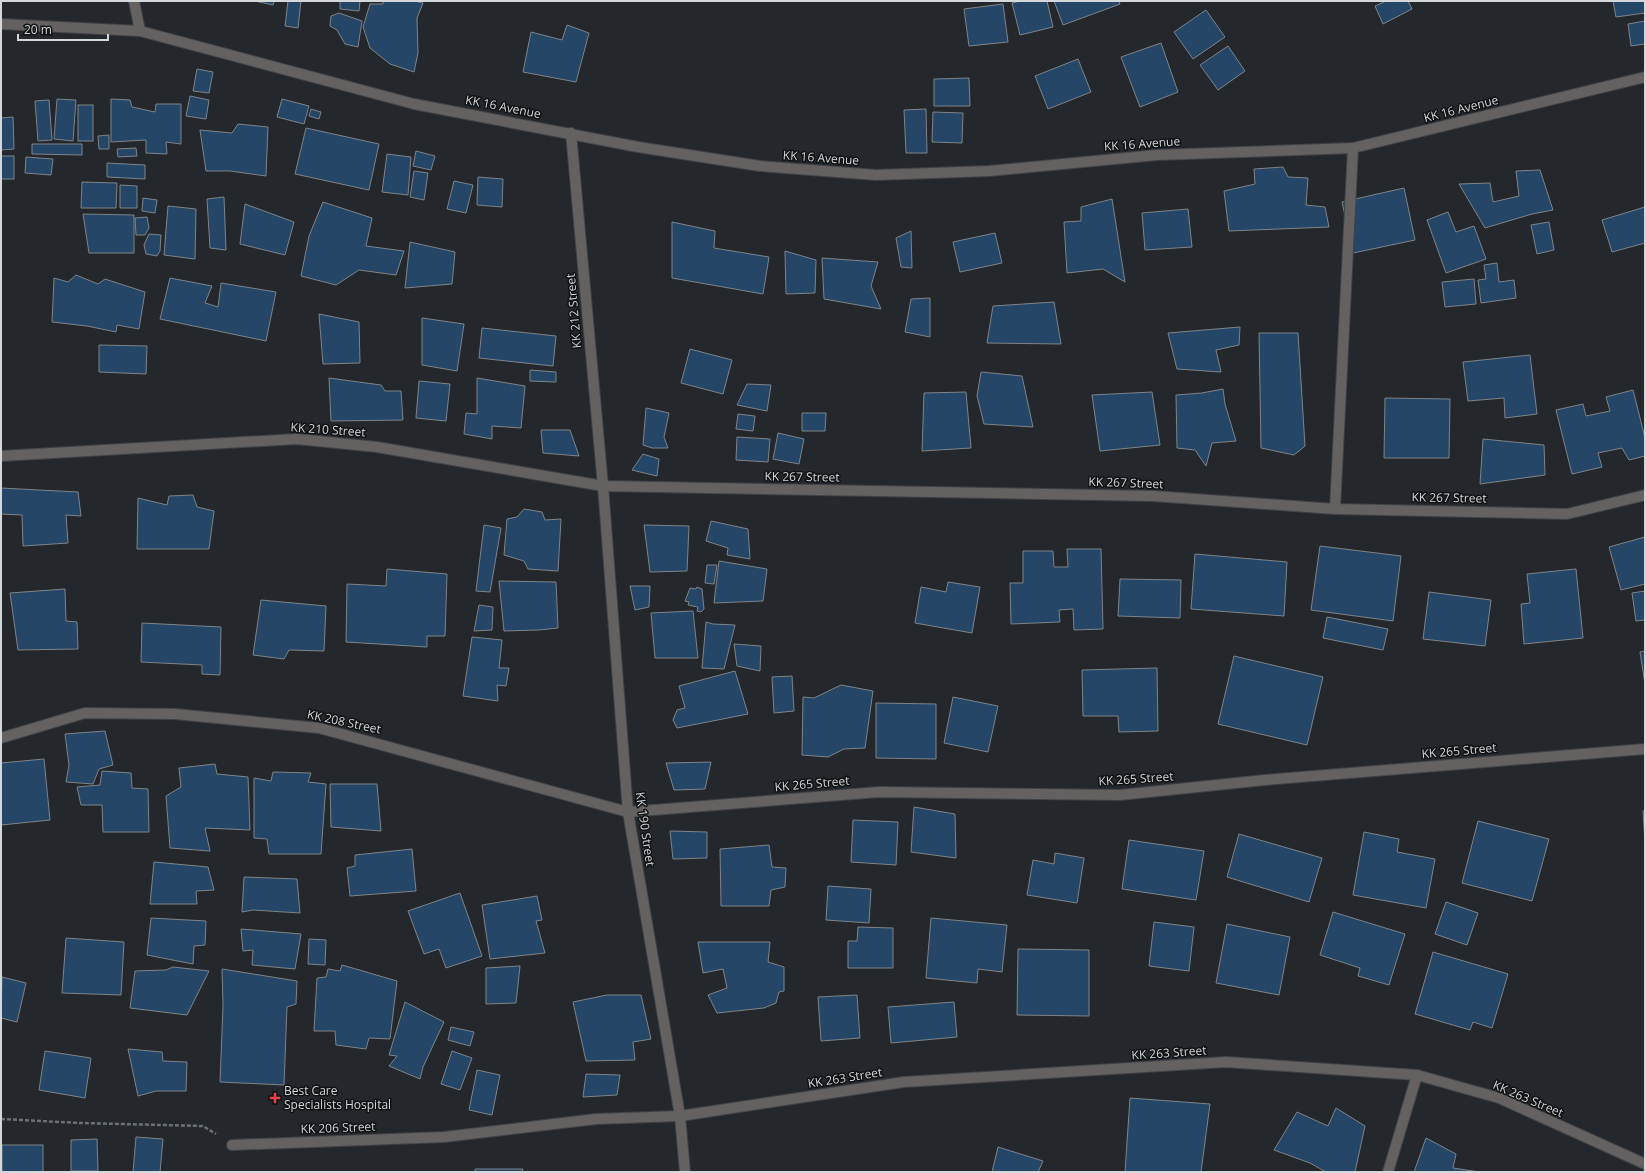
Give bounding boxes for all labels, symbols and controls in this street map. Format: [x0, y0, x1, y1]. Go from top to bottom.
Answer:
scale bar [18, 16, 108, 42]
text: 20 m [24, 21, 52, 38]
street label: KK 16 Avenue [464, 91, 542, 122]
street label: KK 16 Avenue [1422, 91, 1500, 126]
street label: KK 16 Avenue [1103, 132, 1181, 155]
street label: KK 16 Avenue [782, 146, 860, 169]
street label: KK 212 Street [562, 273, 585, 349]
street label: KK 210 Street [290, 418, 366, 441]
street label: KK 267 Street [764, 467, 840, 486]
street label: KK 267 Street [1088, 473, 1164, 492]
street label: KK 267 Street [1411, 488, 1487, 507]
street label: KK 208 Street [306, 705, 383, 738]
street label: KK 265 Street [1421, 739, 1497, 762]
street label: KK 265 Street [1098, 767, 1174, 790]
street label: KK 265 Street [774, 772, 850, 795]
street label: KK 190 Street [632, 791, 659, 867]
street label: KK 263 Street [1131, 1041, 1207, 1064]
street label: KK 263 Street [807, 1063, 883, 1092]
street label: KK 263 Street [1490, 1076, 1566, 1121]
place label: Best Care Specialists Hospital [284, 1082, 391, 1113]
marker: Best Care Specialists Hospital [269, 1092, 281, 1104]
street label: KK 206 Street [300, 1118, 376, 1137]

